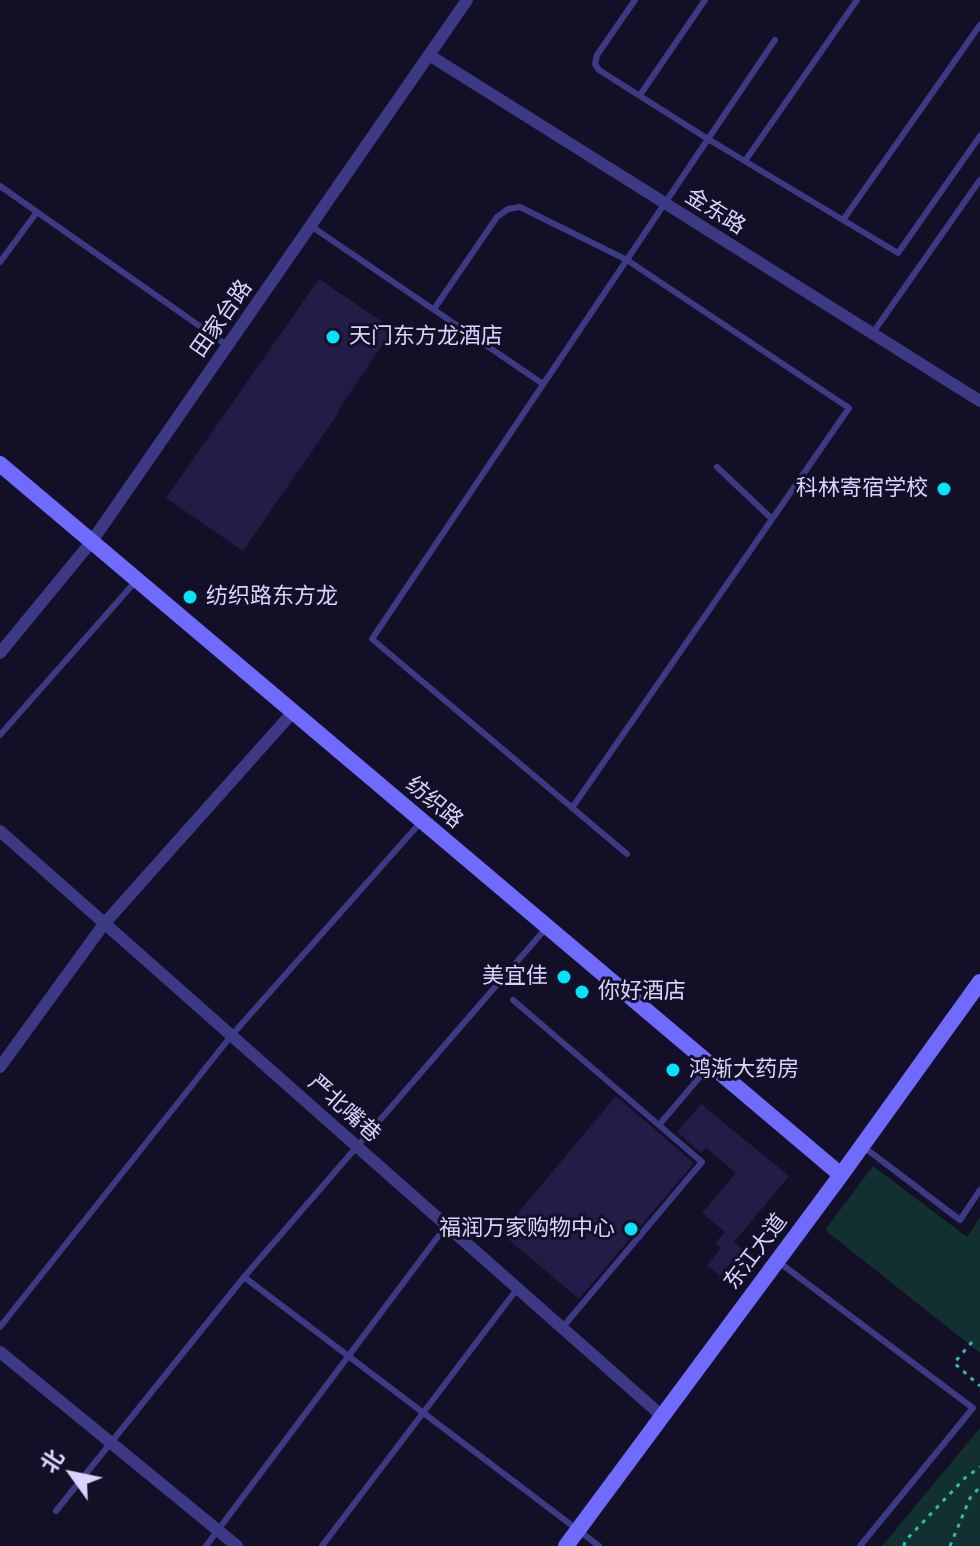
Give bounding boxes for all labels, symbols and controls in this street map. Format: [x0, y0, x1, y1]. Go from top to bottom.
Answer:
street label: 金东路 [680, 183, 750, 241]
street label: 田家台路 [186, 275, 258, 363]
place label: 天门东方龙酒店 [349, 324, 503, 350]
marker: 天门东方龙酒店 [324, 328, 342, 346]
place label: 科林寄宿学校 [796, 476, 928, 502]
marker: 科林寄宿学校 [935, 480, 953, 498]
place label: 纺织路东方龙 [206, 584, 338, 610]
marker: 纺织路东方龙 [181, 588, 199, 606]
street label: 纺织路 [400, 772, 468, 834]
place label: 美宜佳 [482, 964, 548, 990]
marker: 美宜佳 [555, 968, 573, 986]
place label: 你好酒店 [598, 979, 686, 1005]
marker: 你好酒店 [573, 983, 591, 1001]
place label: 鸿渐大药房 [689, 1057, 799, 1083]
marker: 鸿渐大药房 [664, 1061, 682, 1079]
street label: 严北嘴巷 [302, 1070, 386, 1148]
street label: 东江大道 [719, 1209, 793, 1295]
place label: 福润万家购物中心 [439, 1216, 615, 1242]
marker: 福润万家购物中心 [622, 1220, 640, 1238]
north arrow [32, 1434, 112, 1514]
text: 北 [33, 1444, 70, 1478]

